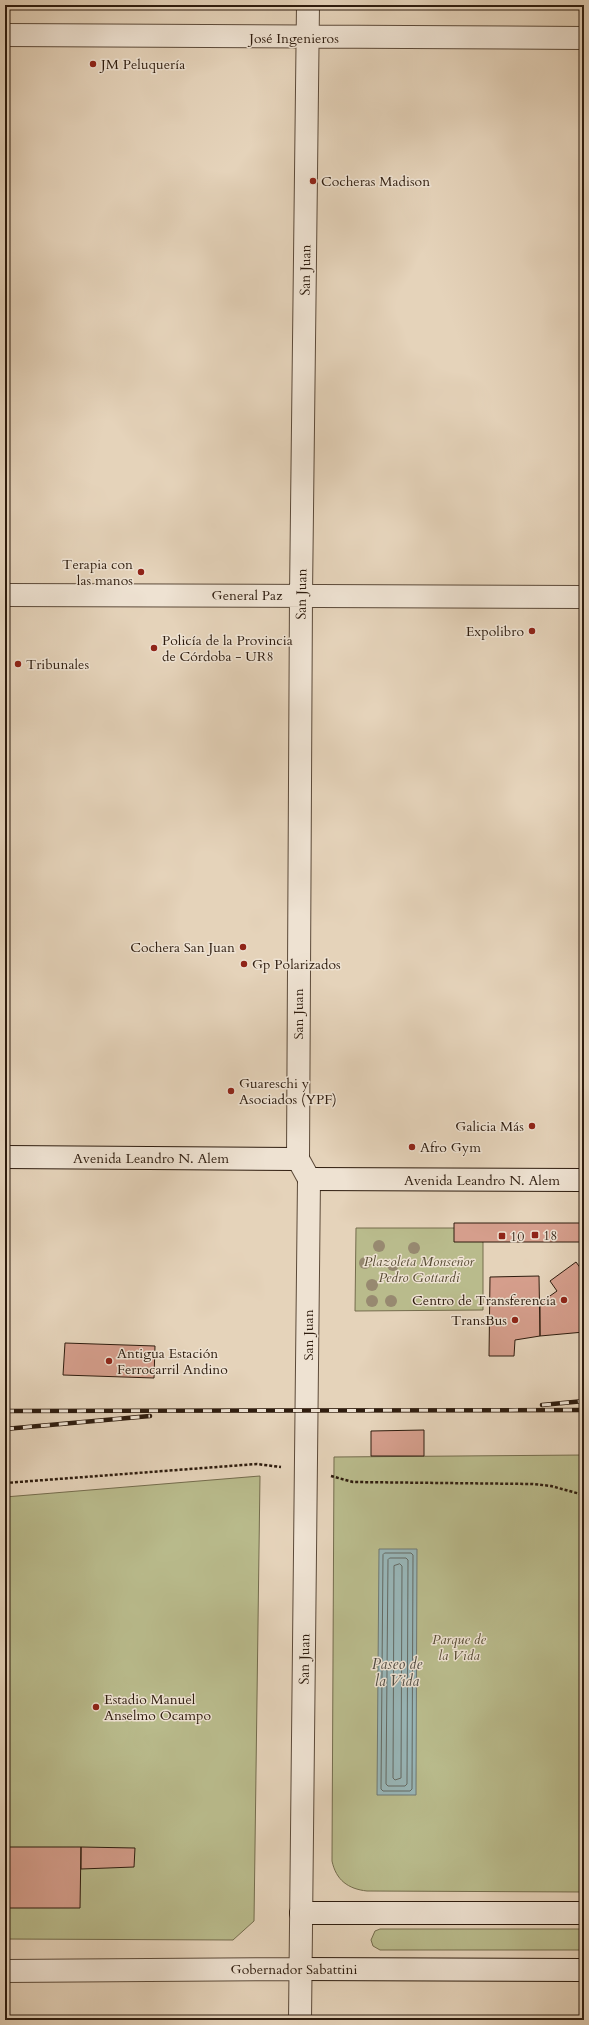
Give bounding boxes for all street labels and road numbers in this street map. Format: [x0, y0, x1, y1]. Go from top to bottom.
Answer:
street label: José Ingenieros [247, 29, 339, 48]
street label: San Juan [296, 244, 315, 296]
street label: San Juan [292, 568, 311, 620]
street label: General Paz [212, 586, 283, 605]
street label: San Juan [289, 988, 308, 1040]
street label: Avenida Leandro N. Alem [73, 1149, 229, 1168]
street label: Avenida Leandro N. Alem [404, 1171, 560, 1190]
street label: San Juan [299, 1309, 318, 1361]
street label: San Juan [295, 1633, 314, 1685]
street label: Gobernador Sabattini [231, 1960, 357, 1979]

